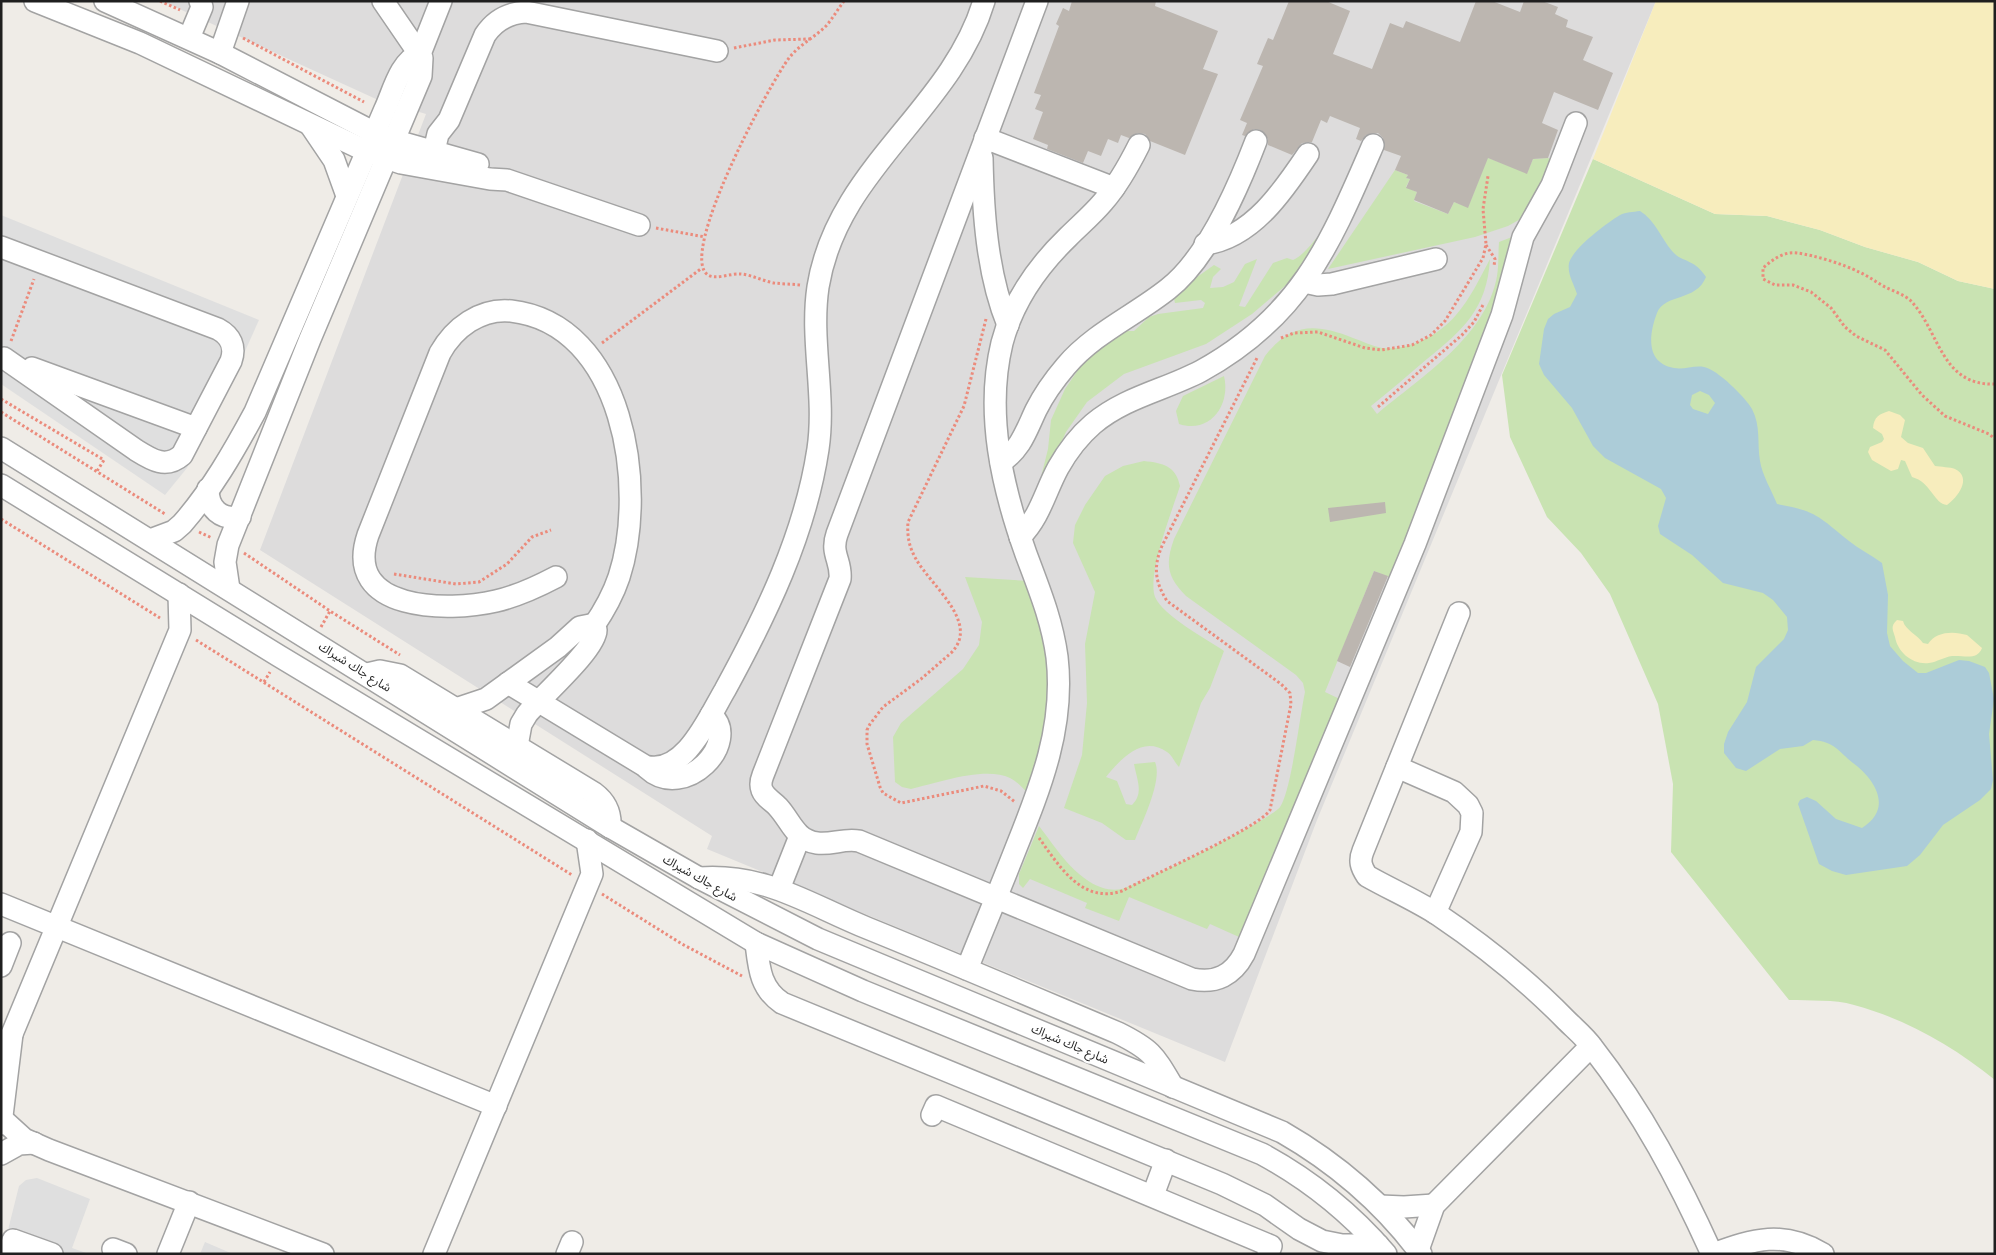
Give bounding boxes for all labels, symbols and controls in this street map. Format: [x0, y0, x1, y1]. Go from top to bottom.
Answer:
street label: شارع جاك شيراك [315, 639, 394, 697]
street label: شارع جاك شيراك [659, 852, 740, 906]
street label: شارع جاك شيراك [1028, 1021, 1111, 1068]

